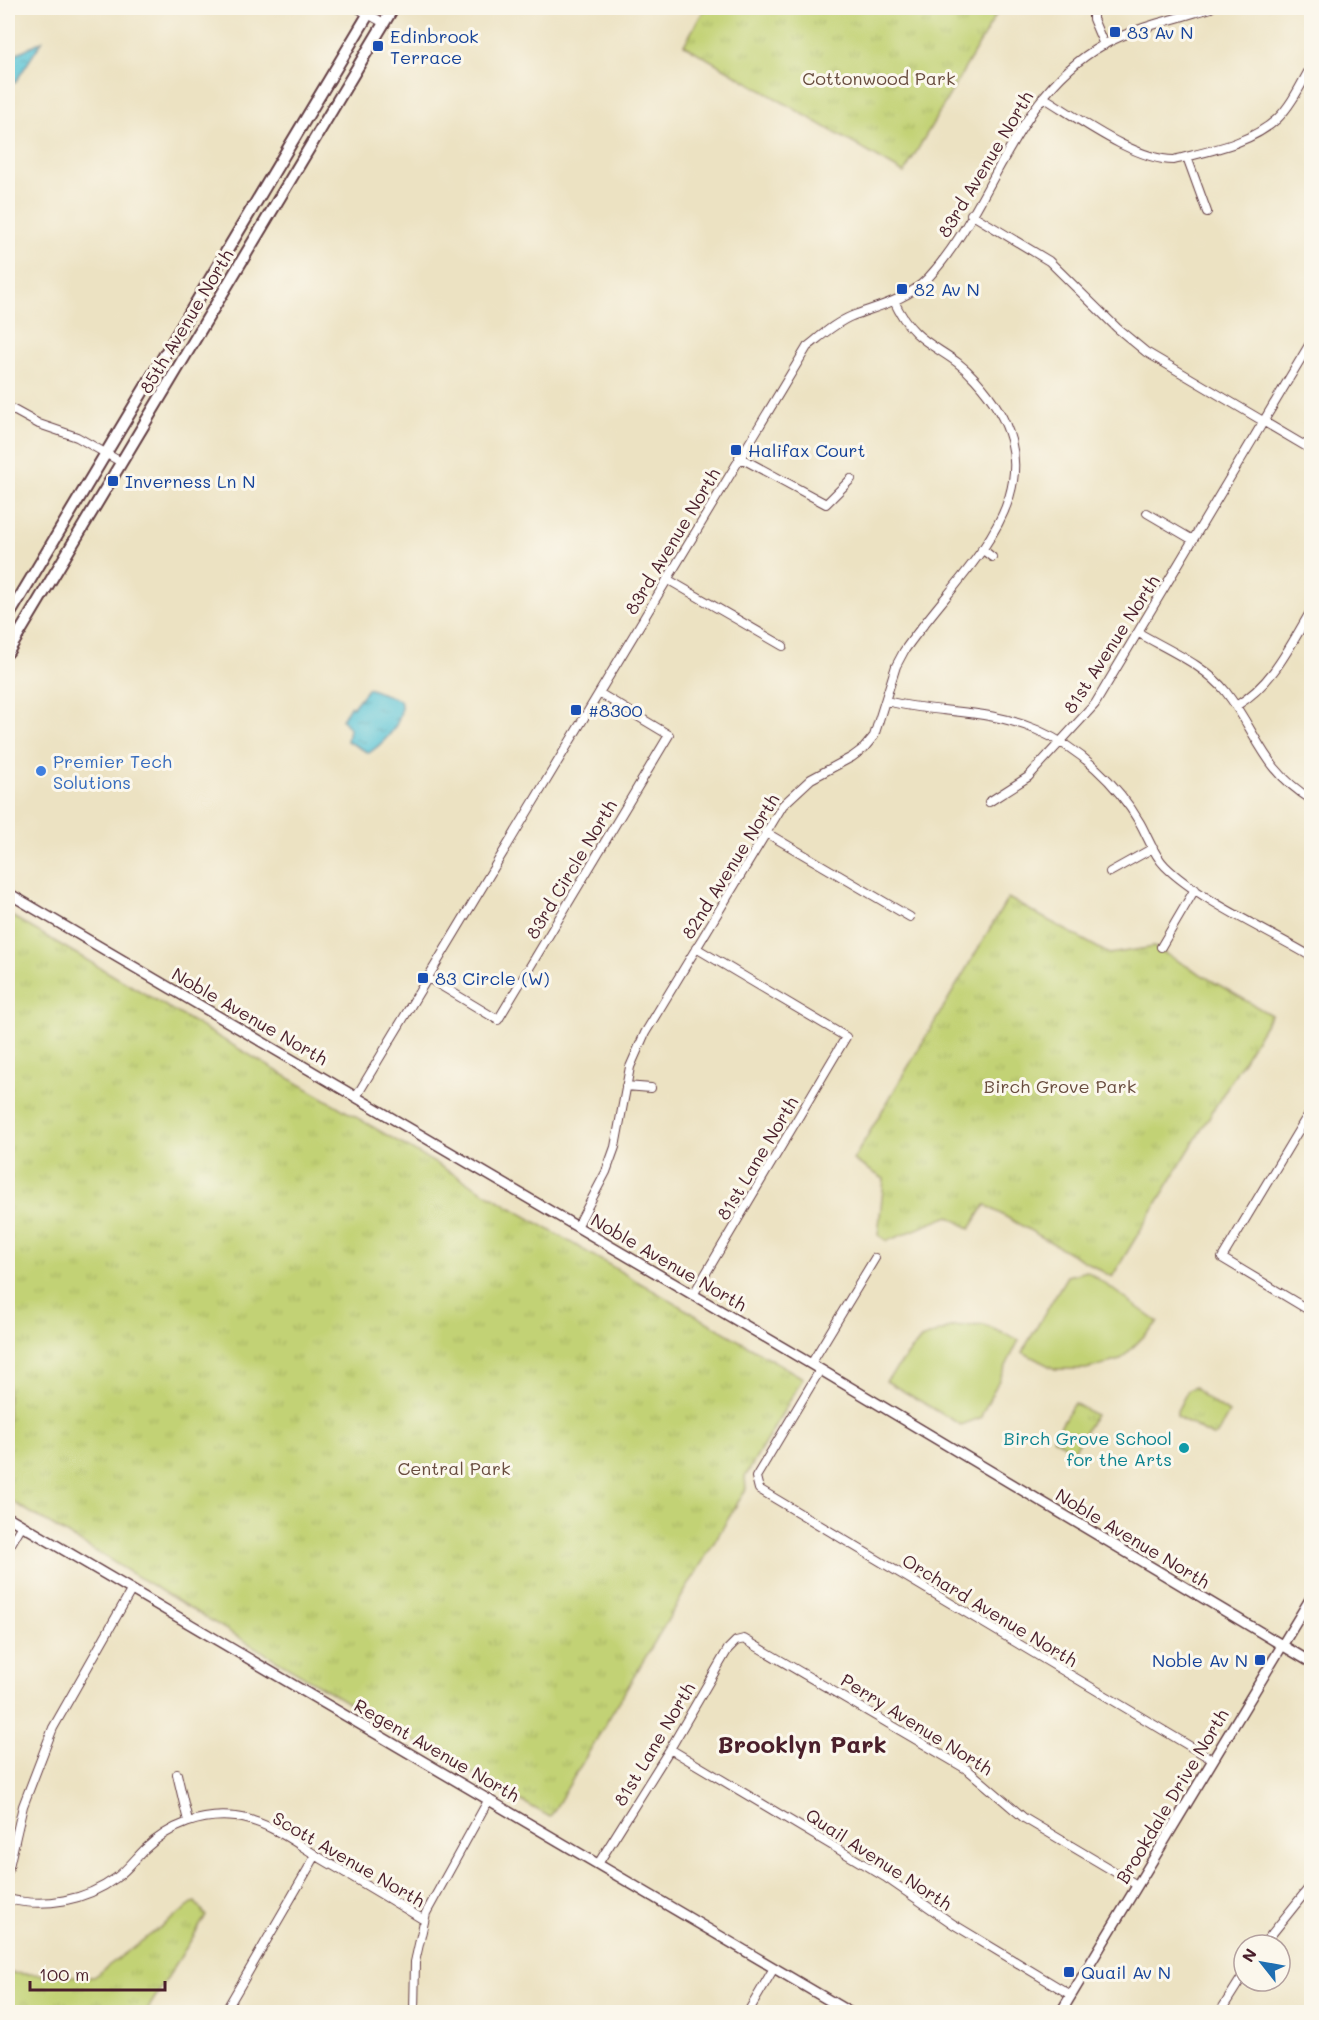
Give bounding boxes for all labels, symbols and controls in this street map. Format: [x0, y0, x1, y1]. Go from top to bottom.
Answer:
place label: 83 Av N [1127, 20, 1193, 44]
place label: Edinbrook Terrace [390, 24, 479, 69]
marker: 83 Av N [1108, 25, 1122, 39]
marker: Edinbrook Terrace [371, 39, 385, 53]
park label: Cottonwood Park [802, 66, 956, 90]
street label: 83rd Avenue North [932, 86, 1038, 242]
street label: 85th Avenue North [133, 244, 239, 398]
place label: 82 Av N [914, 277, 980, 301]
marker: 82 Av N [895, 282, 909, 296]
place label: Halifax Court [748, 438, 866, 462]
marker: Halifax Court [729, 443, 743, 457]
street label: 83rd Avenue North [619, 463, 725, 619]
place label: Inverness Ln N [125, 469, 255, 493]
marker: Inverness Ln N [106, 474, 120, 488]
street label: 81st Avenue North [1057, 570, 1165, 718]
place label: #8300 [588, 698, 643, 722]
marker: #8300 [569, 703, 583, 717]
place label: Premier Tech Solutions [53, 749, 172, 794]
marker: Premier Tech Solutions [34, 764, 48, 778]
street label: 82nd Avenue North [676, 789, 784, 943]
street label: 83rd Circle North [520, 795, 622, 943]
street label: Noble Avenue North [168, 962, 332, 1070]
place label: 83 Circle (W) [435, 966, 550, 990]
marker: 83 Circle (W) [416, 971, 430, 985]
park label: Birch Grove Park [984, 1074, 1136, 1098]
street label: 81st Lane North [711, 1092, 803, 1224]
street label: Noble Avenue North [587, 1208, 751, 1316]
place label: Birch Grove School for the Arts [1004, 1426, 1172, 1471]
marker: Birch Grove School for the Arts [1177, 1441, 1191, 1455]
park label: Central Park [397, 1456, 511, 1480]
street label: Noble Avenue North [1051, 1482, 1215, 1594]
street label: Orchard Avenue North [898, 1548, 1082, 1672]
place label: Noble Av N [1152, 1648, 1248, 1672]
marker: Noble Av N [1253, 1653, 1267, 1667]
street label: Perry Avenue North [837, 1668, 997, 1780]
street label: 81st Lane North [608, 1678, 700, 1810]
street label: Regent Avenue North [350, 1693, 524, 1807]
street label: Brookdale Drive North [1110, 1704, 1234, 1888]
district label: Brooklyn Park [717, 1728, 887, 1759]
street label: Quail Avenue North [801, 1803, 957, 1915]
street label: Scott Avenue North [268, 1806, 430, 1912]
north arrow [1232, 1933, 1292, 1993]
text: N [1237, 1944, 1261, 1966]
scale bar [30, 1954, 165, 1992]
place label: Quail Av N [1081, 1960, 1171, 1984]
text: 100 m [39, 1962, 89, 1986]
marker: Quail Av N [1062, 1965, 1076, 1979]

